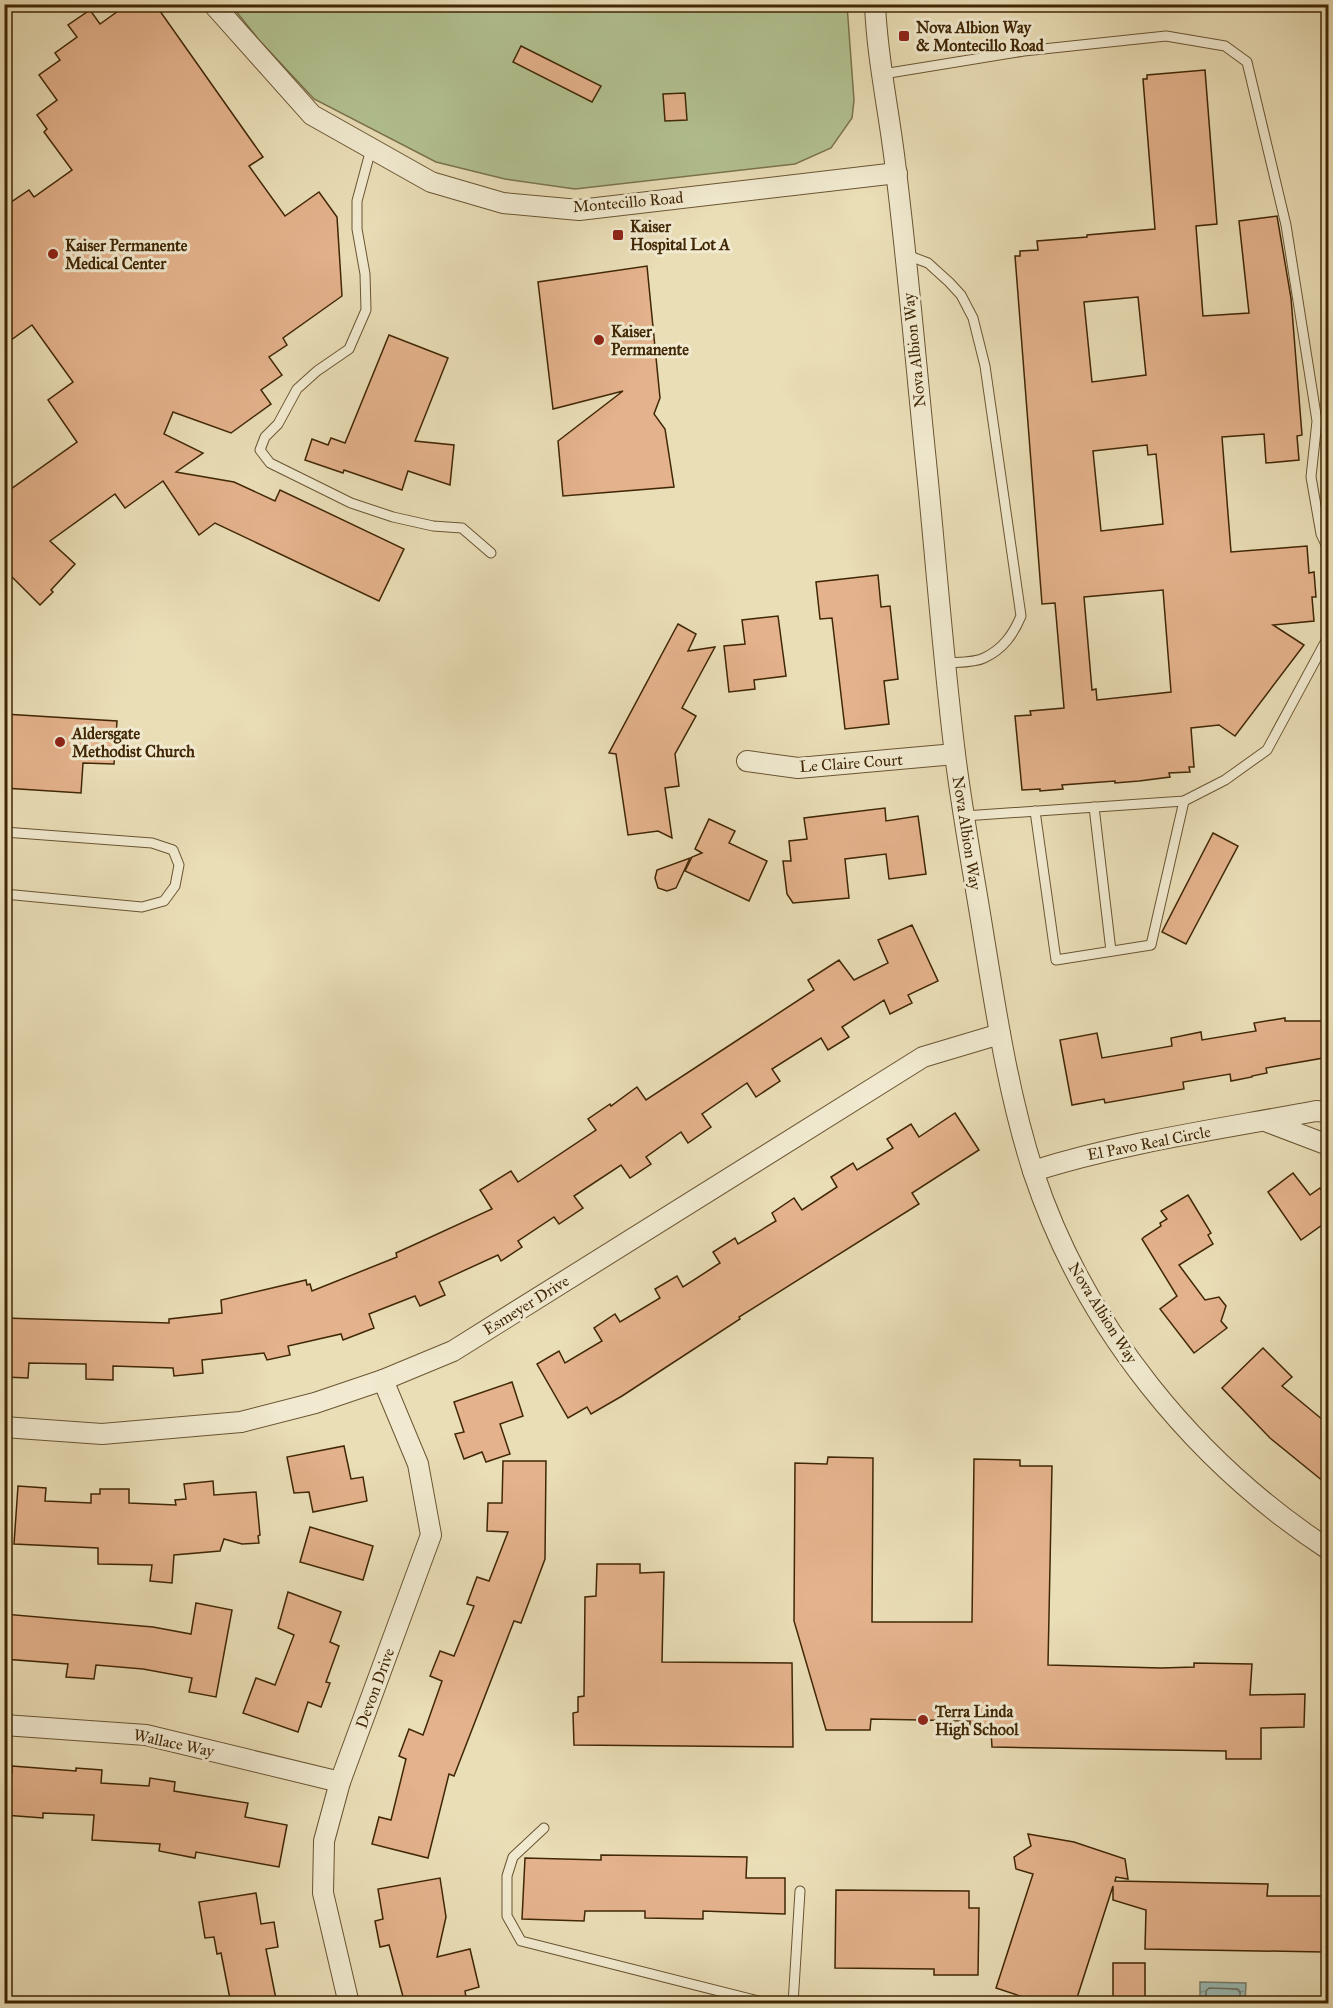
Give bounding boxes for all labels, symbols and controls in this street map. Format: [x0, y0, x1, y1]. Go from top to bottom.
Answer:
place label: Nova Albion Way & Montecillo Road [916, 18, 1045, 55]
marker: Nova Albion Way & Montecillo Road [897, 29, 911, 43]
street label: Montecillo Road [572, 188, 684, 216]
place label: Kaiser Hospital Lot A [630, 217, 730, 255]
marker: Kaiser Hospital Lot A [611, 228, 625, 242]
place label: Kaiser Permanente Medical Center [65, 236, 188, 273]
marker: Kaiser Permanente Medical Center [46, 247, 60, 261]
street label: Nova Albion Way [898, 291, 929, 408]
place label: Kaiser Permanente [611, 322, 689, 359]
marker: Kaiser Permanente [592, 333, 606, 347]
place label: Aldersgate Methodist Church [71, 724, 195, 761]
marker: Aldersgate Methodist Church [53, 735, 67, 749]
street label: Le Claire Court [799, 750, 904, 776]
street label: Nova Albion Way [949, 775, 985, 892]
street label: El Pavo Real Circle [1086, 1122, 1213, 1164]
street label: Nova Albion Way [1064, 1259, 1142, 1367]
street label: Esmeyer Drive [480, 1271, 573, 1339]
street label: Devon Drive [352, 1645, 398, 1731]
place label: Terra Linda High School [934, 1702, 1019, 1740]
marker: Terra Linda High School [916, 1713, 930, 1727]
street label: Wallace Way [132, 1725, 217, 1761]

